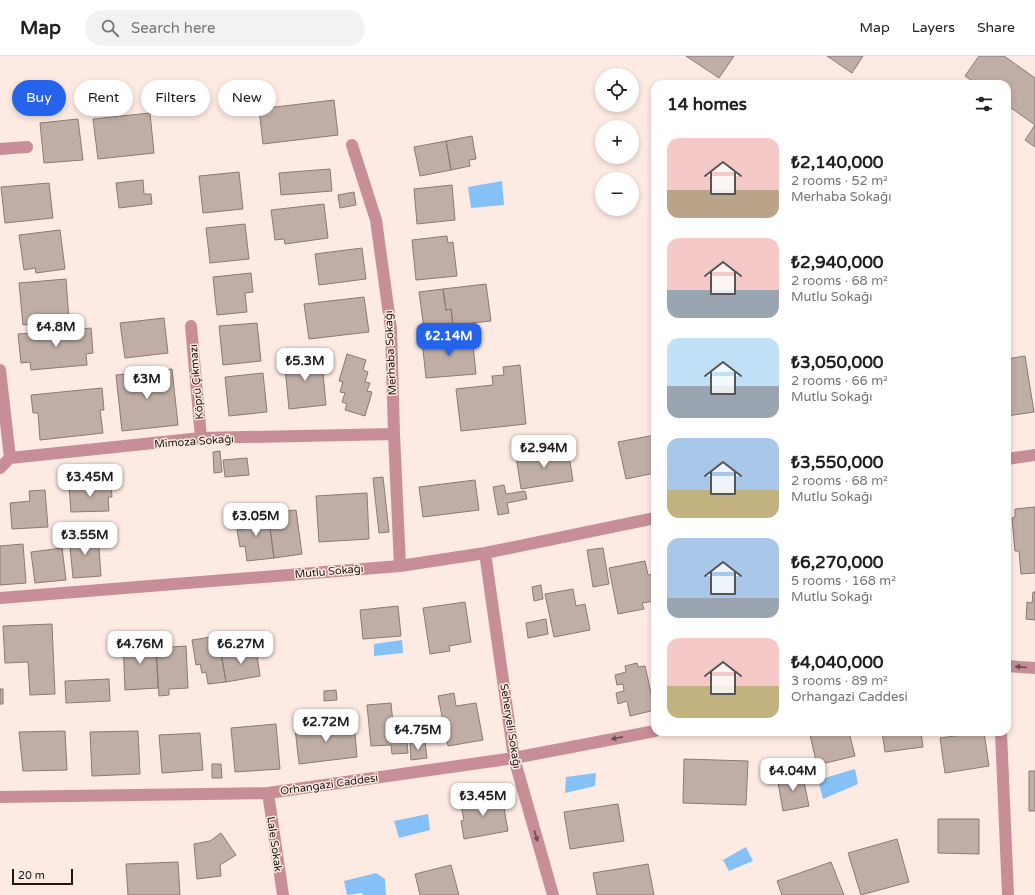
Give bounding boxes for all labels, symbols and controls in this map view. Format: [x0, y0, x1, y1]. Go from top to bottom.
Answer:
search box [85, 10, 365, 46]
text: Map [20, 17, 61, 39]
icon: search [99, 17, 121, 39]
text: Search here [131, 19, 215, 37]
text: Map [860, 19, 890, 36]
text: Layers [912, 19, 955, 36]
text: Share [977, 19, 1015, 36]
map controls [595, 68, 639, 216]
button: locate [595, 68, 639, 112]
chip: Buy [12, 80, 66, 116]
chip: Rent [74, 80, 133, 116]
chip: Filters [141, 80, 210, 116]
chip: New [218, 80, 276, 116]
icon: filters [973, 93, 995, 115]
text: 14 homes [667, 94, 747, 115]
button: + [595, 120, 639, 164]
text: ₺2,140,000 [791, 152, 884, 173]
icon: home [699, 154, 747, 202]
button: − [595, 172, 639, 216]
text: 2 rooms · 52 m² [791, 173, 888, 189]
text: Merhaba Sokağı [791, 189, 891, 205]
text: ₺2,940,000 [791, 252, 884, 273]
icon: home [699, 254, 747, 302]
text: 2 rooms · 68 m² [791, 273, 888, 289]
text: Mutlu Sokağı [791, 289, 872, 305]
street label: Merhaba Sokağı [382, 310, 399, 396]
pin: ₺4.8M [28, 314, 84, 348]
text: ₺4.8M [36, 319, 76, 335]
pin: ₺2.14M [416, 323, 482, 357]
text: ₺2.14M [425, 328, 473, 344]
street label: Köprü Çıkmazı [187, 344, 206, 420]
pin: ₺5.3M [277, 348, 333, 382]
text: ₺3,050,000 [791, 352, 884, 373]
text: ₺5.3M [285, 353, 325, 369]
icon: home [699, 354, 747, 402]
pin: ₺3M [128, 366, 166, 400]
text: ₺3M [133, 371, 161, 387]
text: 2 rooms · 66 m² [791, 373, 888, 389]
text: Mutlu Sokağı [791, 389, 872, 405]
street label: Mimoza Sokağı [154, 432, 234, 451]
pin: ₺2.94M [511, 435, 577, 469]
text: ₺2.94M [520, 440, 568, 456]
text: ₺3,550,000 [791, 452, 884, 473]
icon: home [699, 454, 747, 502]
pin: ₺3.45M [57, 464, 123, 498]
text: ₺3.45M [66, 469, 114, 485]
text: 2 rooms · 68 m² [791, 473, 888, 489]
text: Mutlu Sokağı [791, 489, 872, 505]
pin: ₺3.05M [223, 503, 289, 537]
text: ₺3.05M [232, 508, 280, 524]
pin: ₺3.55M [52, 522, 118, 556]
text: ₺3.55M [61, 527, 109, 543]
text: ₺6,270,000 [791, 552, 884, 573]
icon: home [699, 554, 747, 602]
street label: Mutlu Sokağı [294, 562, 364, 581]
text: 5 rooms · 168 m² [791, 573, 896, 589]
text: Mutlu Sokağı [791, 589, 872, 605]
pin: ₺4.76M [107, 631, 173, 665]
pin: ₺6.27M [208, 631, 274, 665]
text: ₺4.76M [116, 636, 164, 652]
text: ₺6.27M [217, 636, 265, 652]
text: ₺4,040,000 [791, 652, 884, 673]
icon: home [699, 654, 747, 702]
one-way arrow [1015, 664, 1027, 671]
text: 3 rooms · 89 m² [791, 673, 888, 689]
street label: Seheryeli Sokağı [497, 683, 524, 769]
text: Orhangazi Caddesi [791, 689, 908, 705]
pin: ₺2.72M [293, 709, 359, 743]
text: ₺2.72M [302, 714, 350, 730]
pin: ₺4.75M [385, 717, 451, 751]
text: ₺4.75M [394, 722, 442, 738]
one-way arrow [611, 736, 623, 742]
pin: ₺4.04M [760, 758, 826, 792]
text: ₺4.04M [769, 763, 817, 779]
street label: Orhangazi Caddesi [279, 771, 379, 798]
pin: ₺3.45M [450, 783, 516, 817]
text: ₺3.45M [459, 788, 507, 804]
street label: Lale Sokak [264, 815, 285, 873]
one-way arrow [533, 830, 539, 842]
scale bar [12, 867, 73, 886]
text: 20 m [18, 869, 45, 882]

